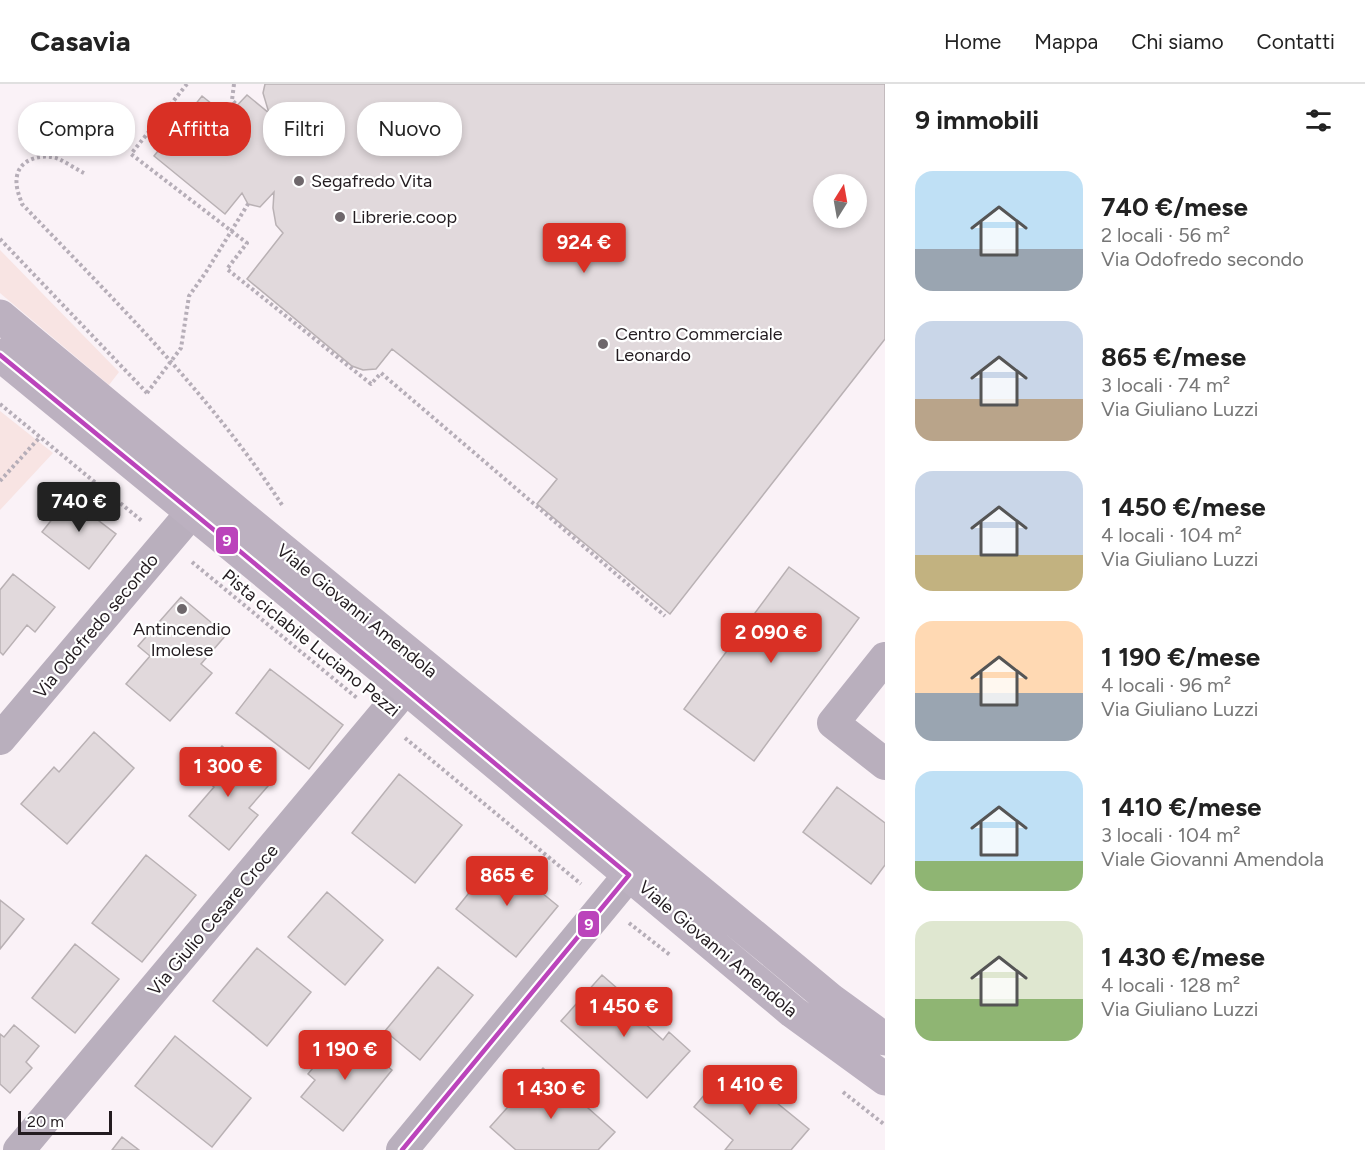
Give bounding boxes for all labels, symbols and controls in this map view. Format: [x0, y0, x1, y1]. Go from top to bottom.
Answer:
text: Casavia [30, 24, 131, 58]
text: Home [944, 29, 1001, 54]
text: Mappa [1034, 29, 1098, 54]
text: Chi siamo [1131, 29, 1224, 54]
text: Contatti [1257, 29, 1335, 54]
chip: Compra [18, 102, 135, 156]
chip: Affitta [147, 102, 251, 156]
chip: Filtri [263, 102, 345, 156]
chip: Nuovo [357, 102, 462, 156]
text: 9 immobili [915, 104, 1039, 136]
icon: filters [1302, 104, 1335, 137]
place label: Segafredo Vita [311, 170, 432, 192]
marker: Segafredo Vita [292, 174, 306, 188]
north arrow [813, 174, 867, 228]
map controls [813, 174, 867, 228]
text: 740 €/mese [1101, 191, 1248, 223]
icon: home [963, 195, 1035, 267]
place label: Librerie.coop [352, 206, 457, 228]
marker: Librerie.coop [333, 210, 347, 224]
pin: 924 € [542, 223, 626, 274]
text: 2 locali · 56 m² [1101, 223, 1230, 247]
text: 924 € [557, 230, 611, 254]
text: Via Odofredo secondo [1101, 247, 1304, 271]
place label: Centro Commerciale Leonardo [615, 323, 783, 366]
marker: Centro Commerciale Leonardo [596, 337, 610, 351]
text: 865 €/mese [1101, 341, 1246, 373]
icon: home [963, 345, 1035, 417]
text: 3 locali · 74 m² [1101, 373, 1230, 397]
text: Via Giuliano Luzzi [1101, 397, 1258, 421]
pin: 740 € [37, 482, 121, 533]
text: 740 € [51, 489, 107, 513]
text: 1 450 €/mese [1101, 491, 1266, 523]
icon: home [963, 495, 1035, 567]
text: 4 locali · 104 m² [1101, 523, 1242, 547]
line badge: 9 [215, 526, 239, 555]
text: 9 [222, 531, 232, 550]
street label: Viale Giovanni Amendola [272, 539, 442, 683]
text: Via Giuliano Luzzi [1101, 547, 1258, 571]
street label: Via Odofredo secondo [29, 549, 163, 703]
street label: Pista ciclabile Luciano Pezzi [218, 564, 404, 722]
marker: Antincendio Imolese [175, 602, 189, 616]
pin: 2 090 € [716, 613, 826, 664]
place label: Antincendio Imolese [133, 618, 231, 661]
text: 2 090 € [735, 620, 807, 644]
text: 1 190 €/mese [1101, 641, 1260, 673]
icon: home [963, 645, 1035, 717]
text: 4 locali · 96 m² [1101, 673, 1231, 697]
text: Via Giuliano Luzzi [1101, 697, 1258, 721]
pin: 1 300 € [173, 747, 283, 798]
text: 1 300 € [194, 754, 262, 778]
text: 1 410 €/mese [1101, 791, 1262, 823]
icon: home [963, 795, 1035, 867]
text: 3 locali · 104 m² [1101, 823, 1241, 847]
street label: Via Giulio Cesare Croce [143, 840, 283, 1000]
text: Viale Giovanni Amendola [1101, 847, 1324, 871]
pin: 865 € [465, 856, 549, 907]
text: 865 € [480, 863, 534, 887]
street label: Viale Giovanni Amendola [634, 876, 802, 1022]
line badge: 9 [577, 910, 600, 938]
text: 9 [584, 915, 594, 934]
text: 1 430 €/mese [1101, 941, 1265, 973]
icon: home [963, 945, 1035, 1017]
text: 4 locali · 128 m² [1101, 973, 1240, 997]
pin: 1 450 € [569, 987, 679, 1038]
text: 1 450 € [589, 994, 659, 1018]
text: Via Giuliano Luzzi [1101, 997, 1258, 1021]
pin: 1 190 € [290, 1030, 400, 1081]
text: 1 190 € [313, 1037, 377, 1061]
pin: 1 410 € [695, 1065, 805, 1116]
pin: 1 430 € [496, 1069, 606, 1120]
text: 1 410 € [717, 1072, 783, 1096]
text: 1 430 € [517, 1076, 585, 1100]
scale bar [18, 1108, 112, 1136]
text: 20 m [27, 1112, 64, 1131]

